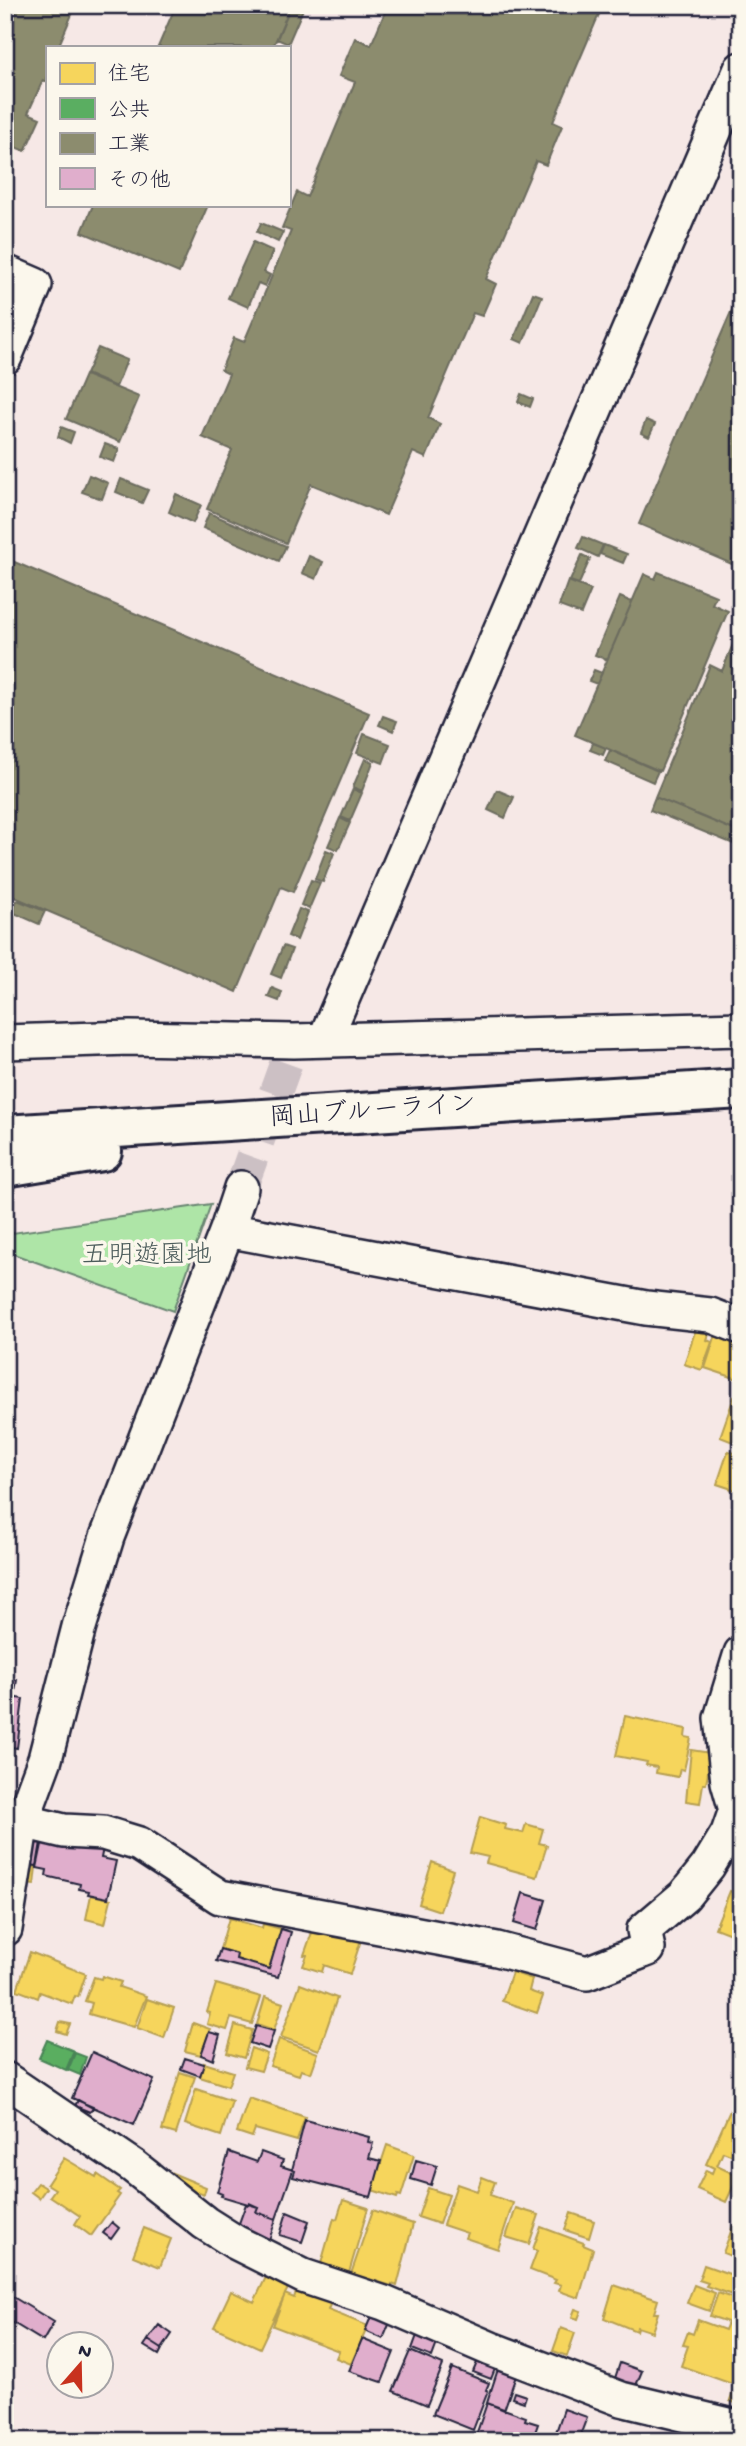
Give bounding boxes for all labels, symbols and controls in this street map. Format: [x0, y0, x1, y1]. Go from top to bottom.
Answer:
legend [46, 46, 290, 206]
text: 住宅 [108, 63, 150, 89]
text: 公共 [108, 99, 150, 125]
text: 工業 [108, 133, 150, 159]
text: その他 [108, 169, 171, 195]
street label: 岡山ブルーライン [269, 1089, 477, 1136]
park label: 五明遊園地 [82, 1241, 212, 1273]
north arrow [46, 2330, 116, 2400]
text: N [75, 2339, 94, 2365]

